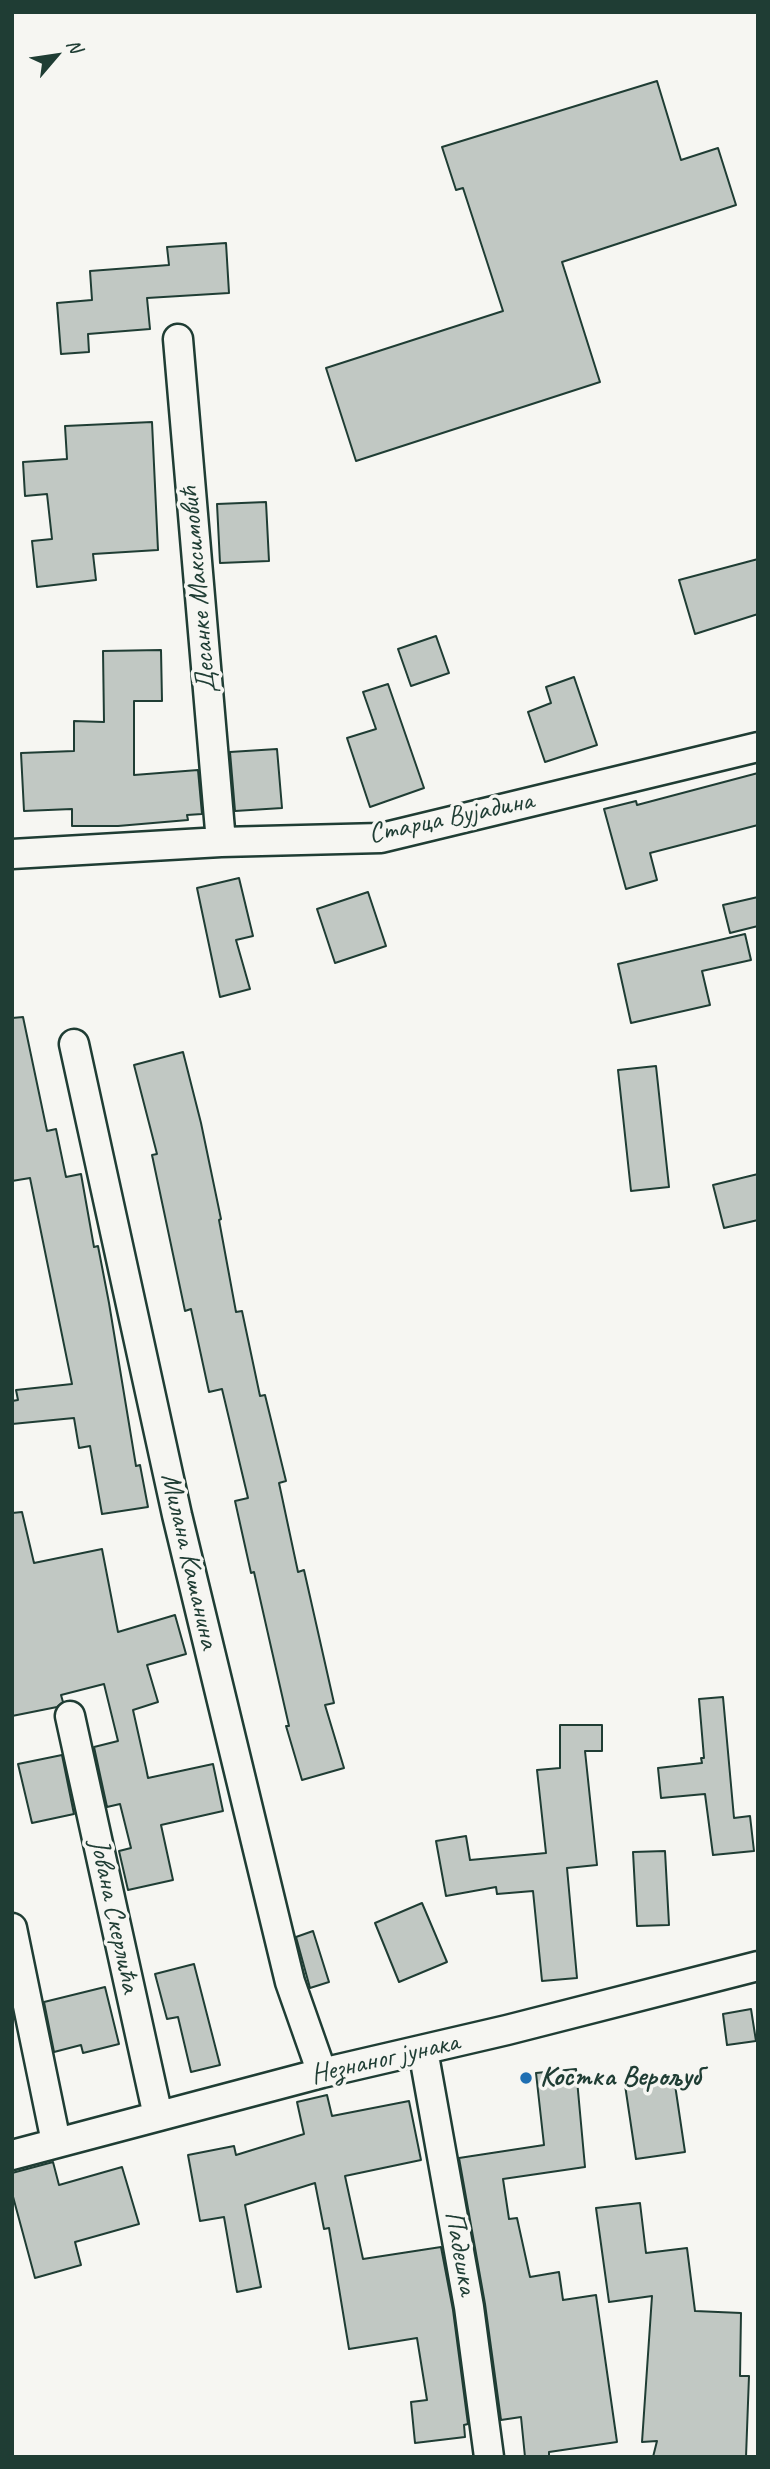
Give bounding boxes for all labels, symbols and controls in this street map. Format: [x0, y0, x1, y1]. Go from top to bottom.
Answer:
north arrow [21, 21, 91, 91]
text: N [61, 35, 88, 57]
street label: Десанке Максимовић [173, 485, 225, 695]
street label: Старца Вујадина [366, 784, 536, 852]
street label: Милана Кашанина [152, 1470, 226, 1652]
street label: Јована Скерлића [81, 1836, 147, 1996]
street label: Незнаног јунака [308, 2026, 462, 2092]
place label: Костка Верољуб [540, 2061, 702, 2095]
marker: Костка Верољуб [518, 2070, 534, 2086]
street label: Падешка [436, 2208, 484, 2298]

